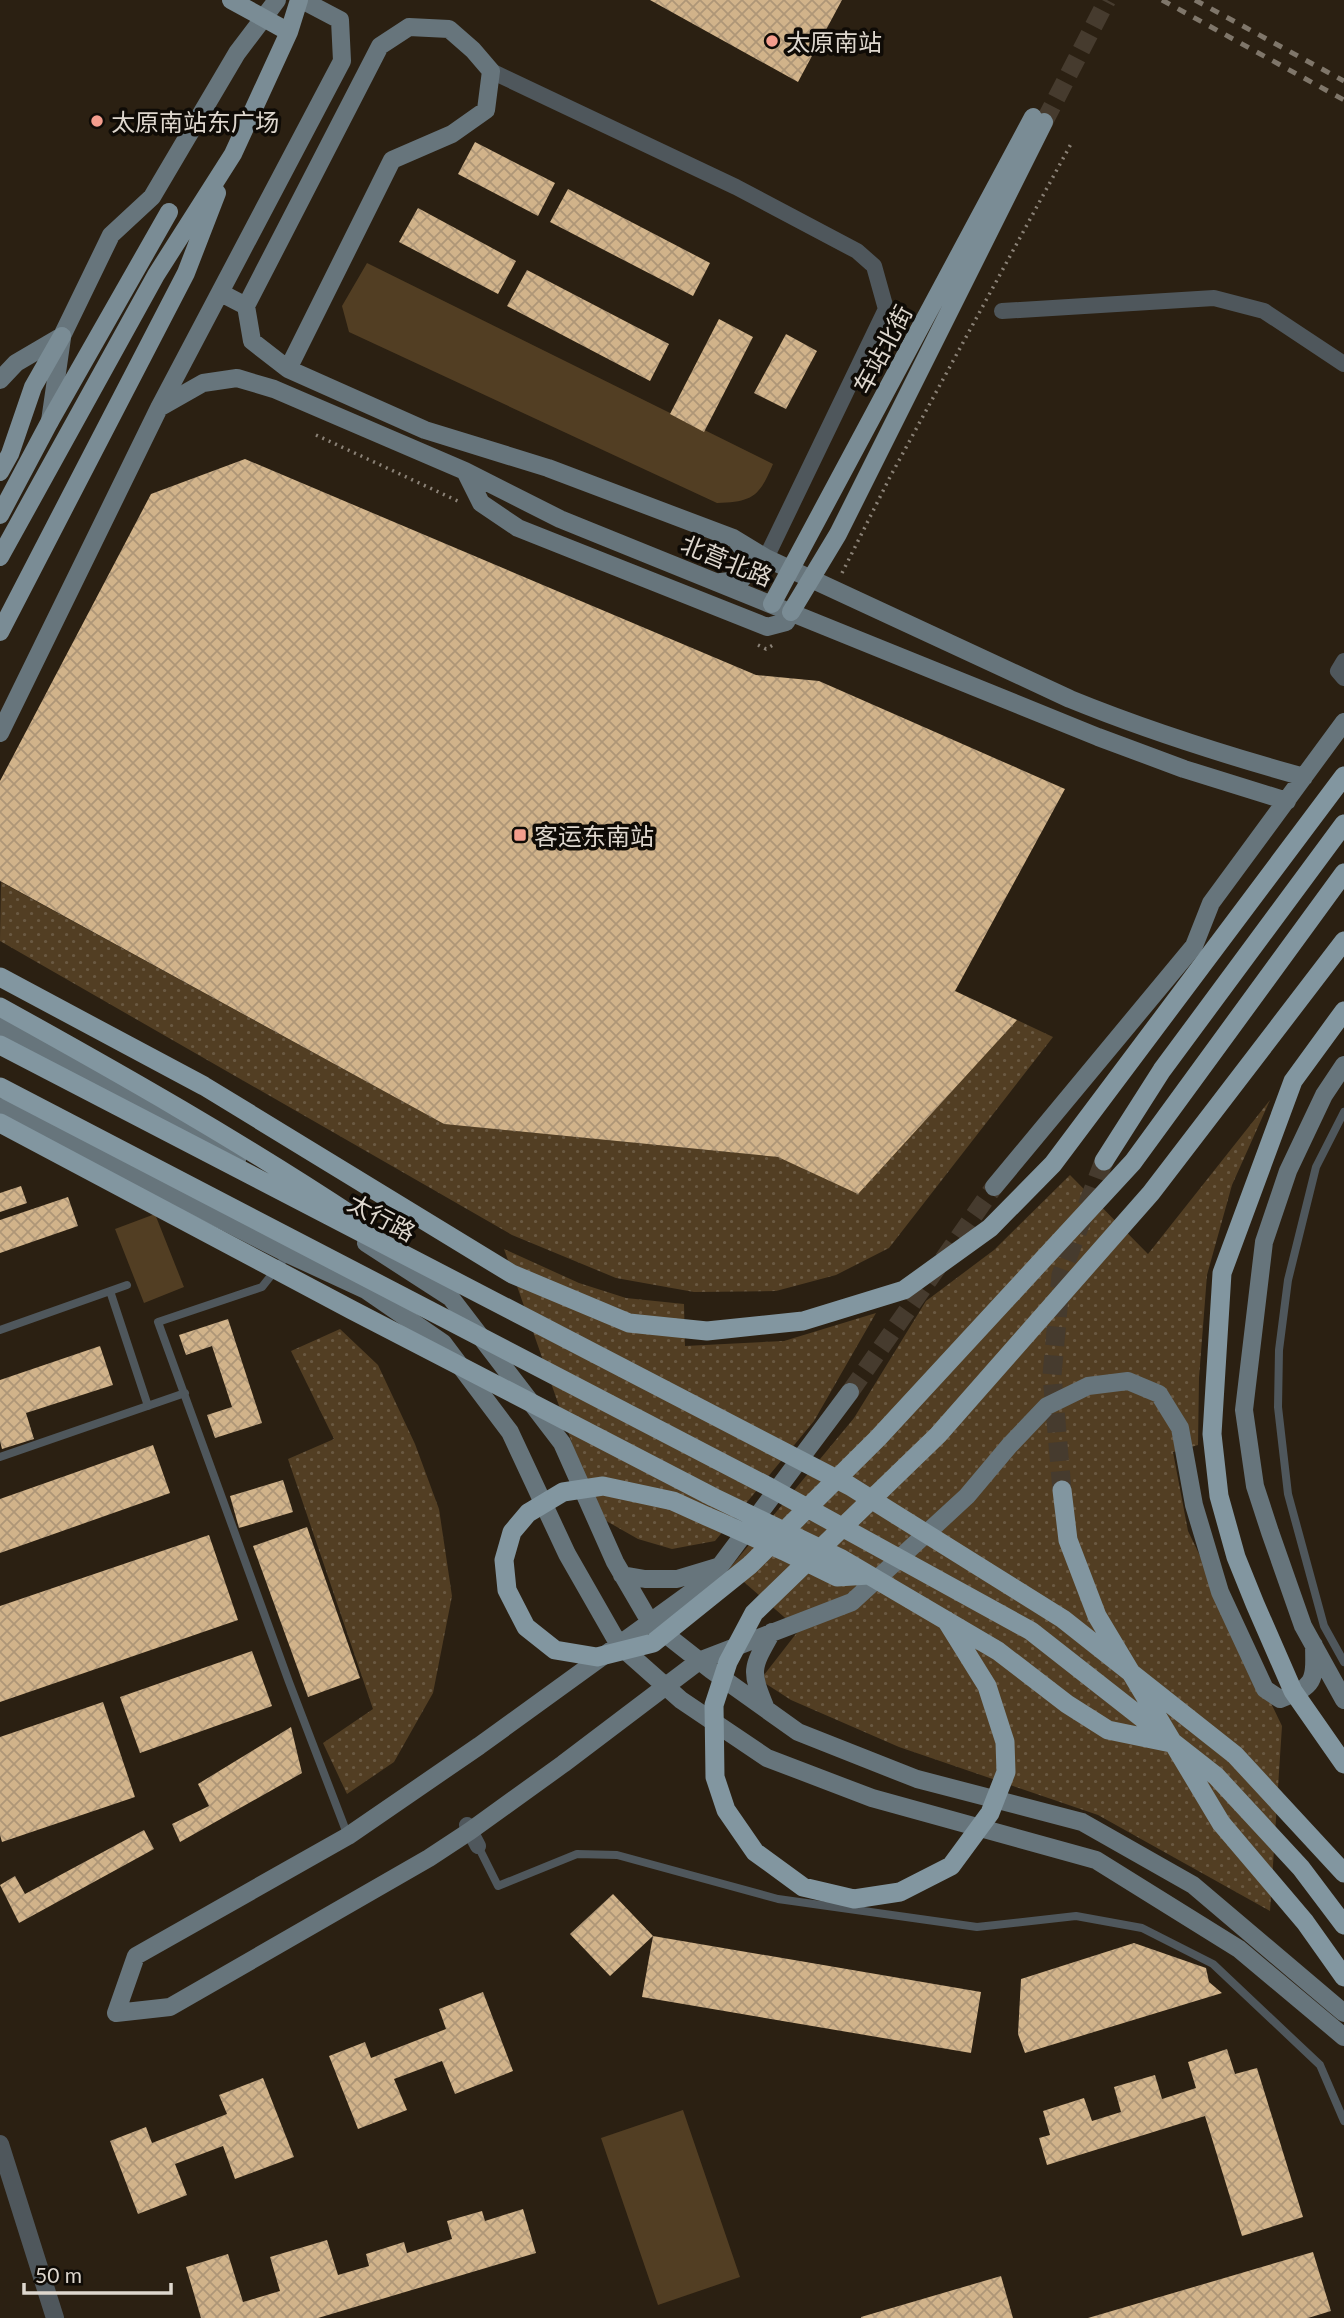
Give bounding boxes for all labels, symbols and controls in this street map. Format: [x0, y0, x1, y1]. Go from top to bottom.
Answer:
place label: 太原南站 [786, 27, 882, 56]
marker: 太原南站 [764, 33, 780, 49]
place label: 太原南站东广场 [111, 107, 279, 136]
marker: 太原南站东广场 [89, 113, 105, 129]
street label: 车站北街 [847, 300, 917, 398]
street label: 北营北路 [677, 529, 777, 591]
place label: 客运东南站 [534, 821, 654, 850]
marker: 客运东南站 [512, 827, 528, 843]
street label: 太行路 [343, 1187, 421, 1247]
scale bar [24, 2252, 172, 2296]
text: 50 m [35, 2262, 82, 2287]

